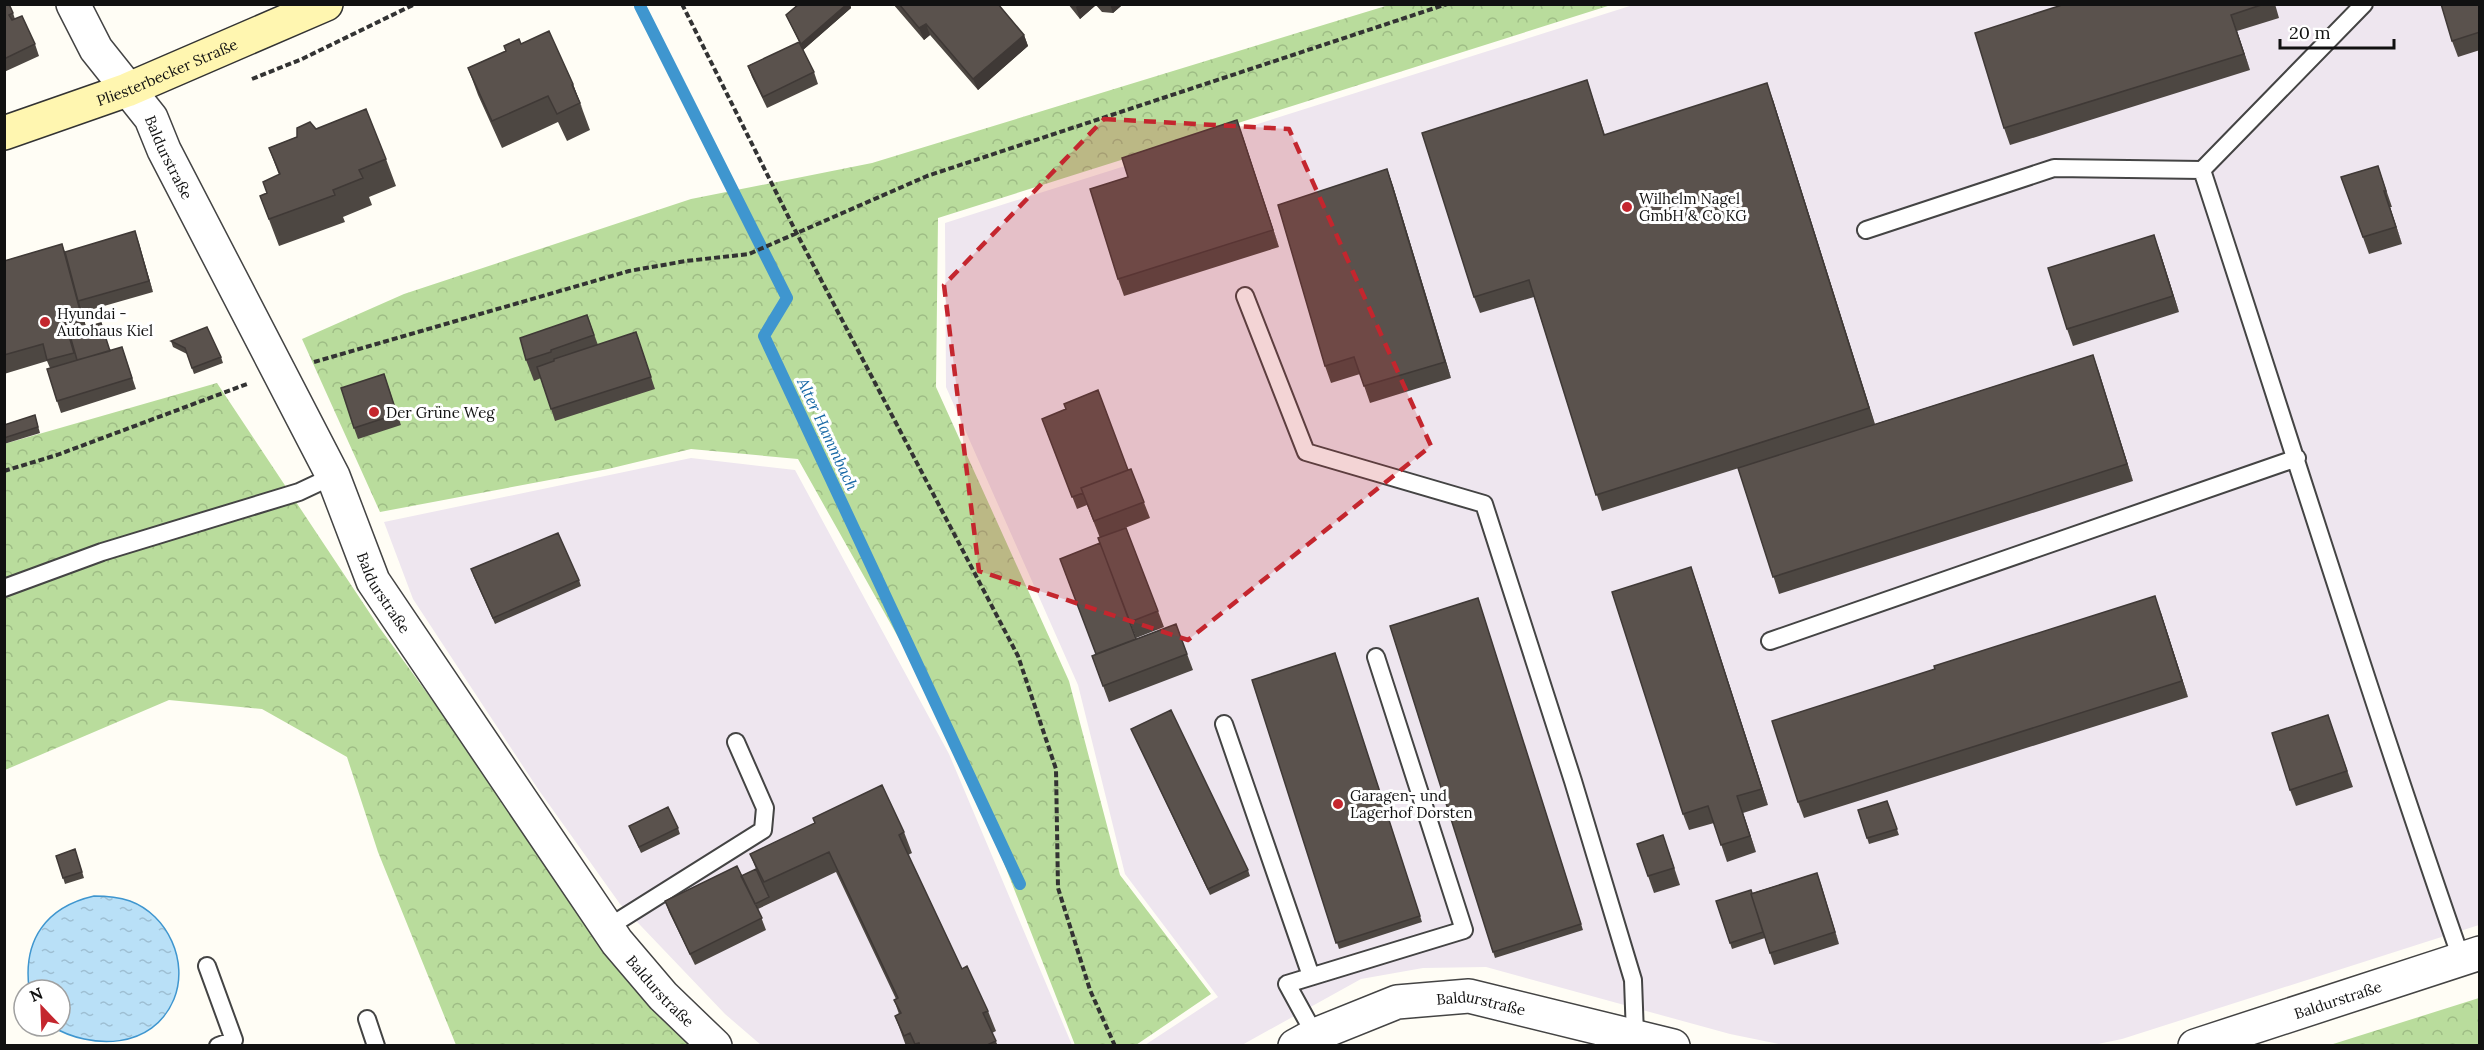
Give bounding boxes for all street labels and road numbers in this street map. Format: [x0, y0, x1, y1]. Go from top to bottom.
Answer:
street label: Pliesterbecker Straße [94, 34, 240, 109]
street label: Baldurstraße [141, 112, 197, 202]
street label: Baldurstraße [353, 549, 415, 637]
street label: Baldurstraße [623, 951, 698, 1031]
street label: Baldurstraße [2291, 976, 2384, 1023]
street label: Baldurstraße [1435, 986, 1528, 1019]

